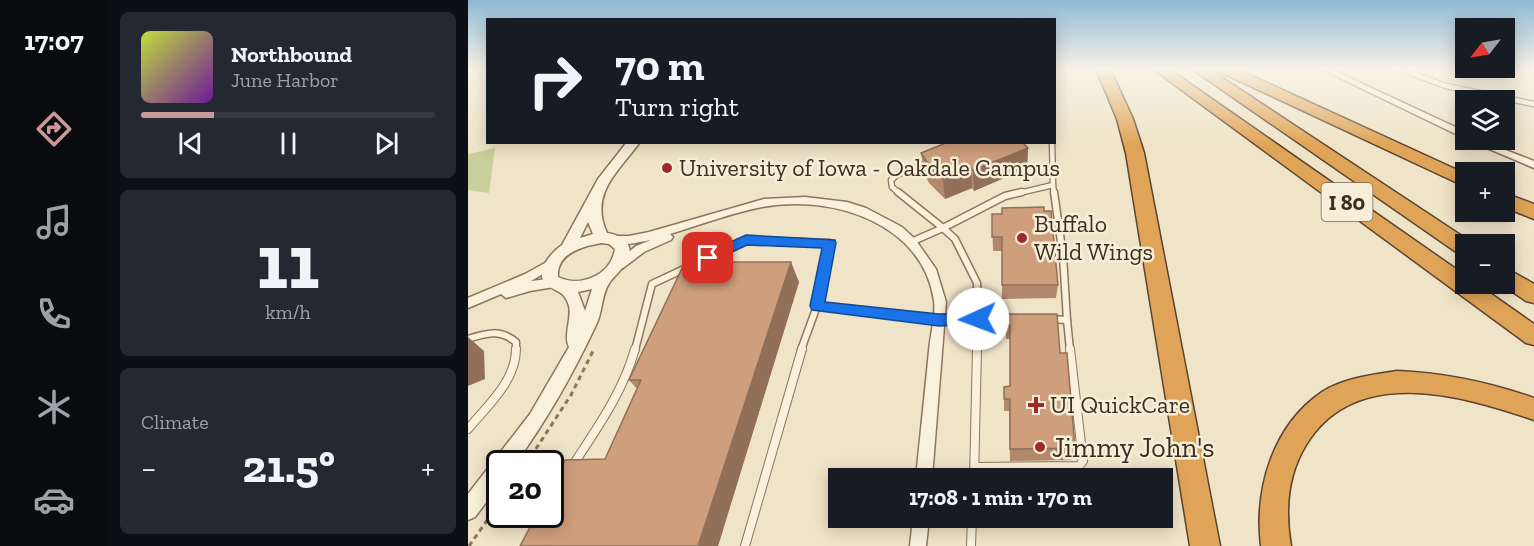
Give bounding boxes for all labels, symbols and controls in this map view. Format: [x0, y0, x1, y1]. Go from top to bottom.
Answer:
north arrow [1455, 18, 1515, 78]
map controls [1455, 18, 1515, 294]
text: 17:07 [24, 25, 84, 57]
text: 70 m [615, 40, 705, 91]
text: Northbound [231, 41, 352, 68]
icon: right [516, 42, 594, 120]
text: June Harbor [231, 68, 339, 92]
button: layers [1455, 90, 1515, 150]
text: Turn right [615, 91, 739, 123]
icon: directions [33, 108, 75, 150]
icon: previous [174, 127, 207, 160]
icon: pause [272, 127, 305, 160]
icon: next [370, 127, 403, 160]
place label: University of Iowa - Oakdale Campus [679, 153, 1060, 182]
marker: University of Iowa - Oakdale Campus [660, 161, 674, 175]
button: + [1455, 162, 1515, 222]
road number: I 80 [1322, 183, 1372, 221]
icon: music [33, 201, 75, 243]
place label: Buffalo Wild Wings [1034, 209, 1153, 266]
text: 11 [256, 214, 320, 308]
marker: Buffalo Wild Wings [1015, 231, 1029, 245]
pin [682, 232, 733, 283]
button: − [1455, 234, 1515, 294]
icon: arrive [691, 241, 724, 274]
position arrow [946, 287, 1010, 351]
icon: phone [33, 293, 75, 335]
text: km/h [265, 300, 311, 324]
icon: climate [33, 386, 75, 428]
place label: UI QuickCare [1050, 390, 1190, 419]
marker: UI QuickCare [1027, 396, 1045, 414]
text: Climate [141, 410, 209, 434]
place label: Jimmy John's [1052, 431, 1215, 464]
text: 21.5° [243, 440, 335, 494]
marker: Jimmy John's [1033, 440, 1047, 454]
text: − [141, 448, 156, 487]
text: + [421, 448, 435, 487]
speed limit sign: 20 [486, 450, 564, 528]
icon: car [33, 479, 75, 521]
text: 17:08 · 1 min · 170 m [909, 484, 1092, 511]

